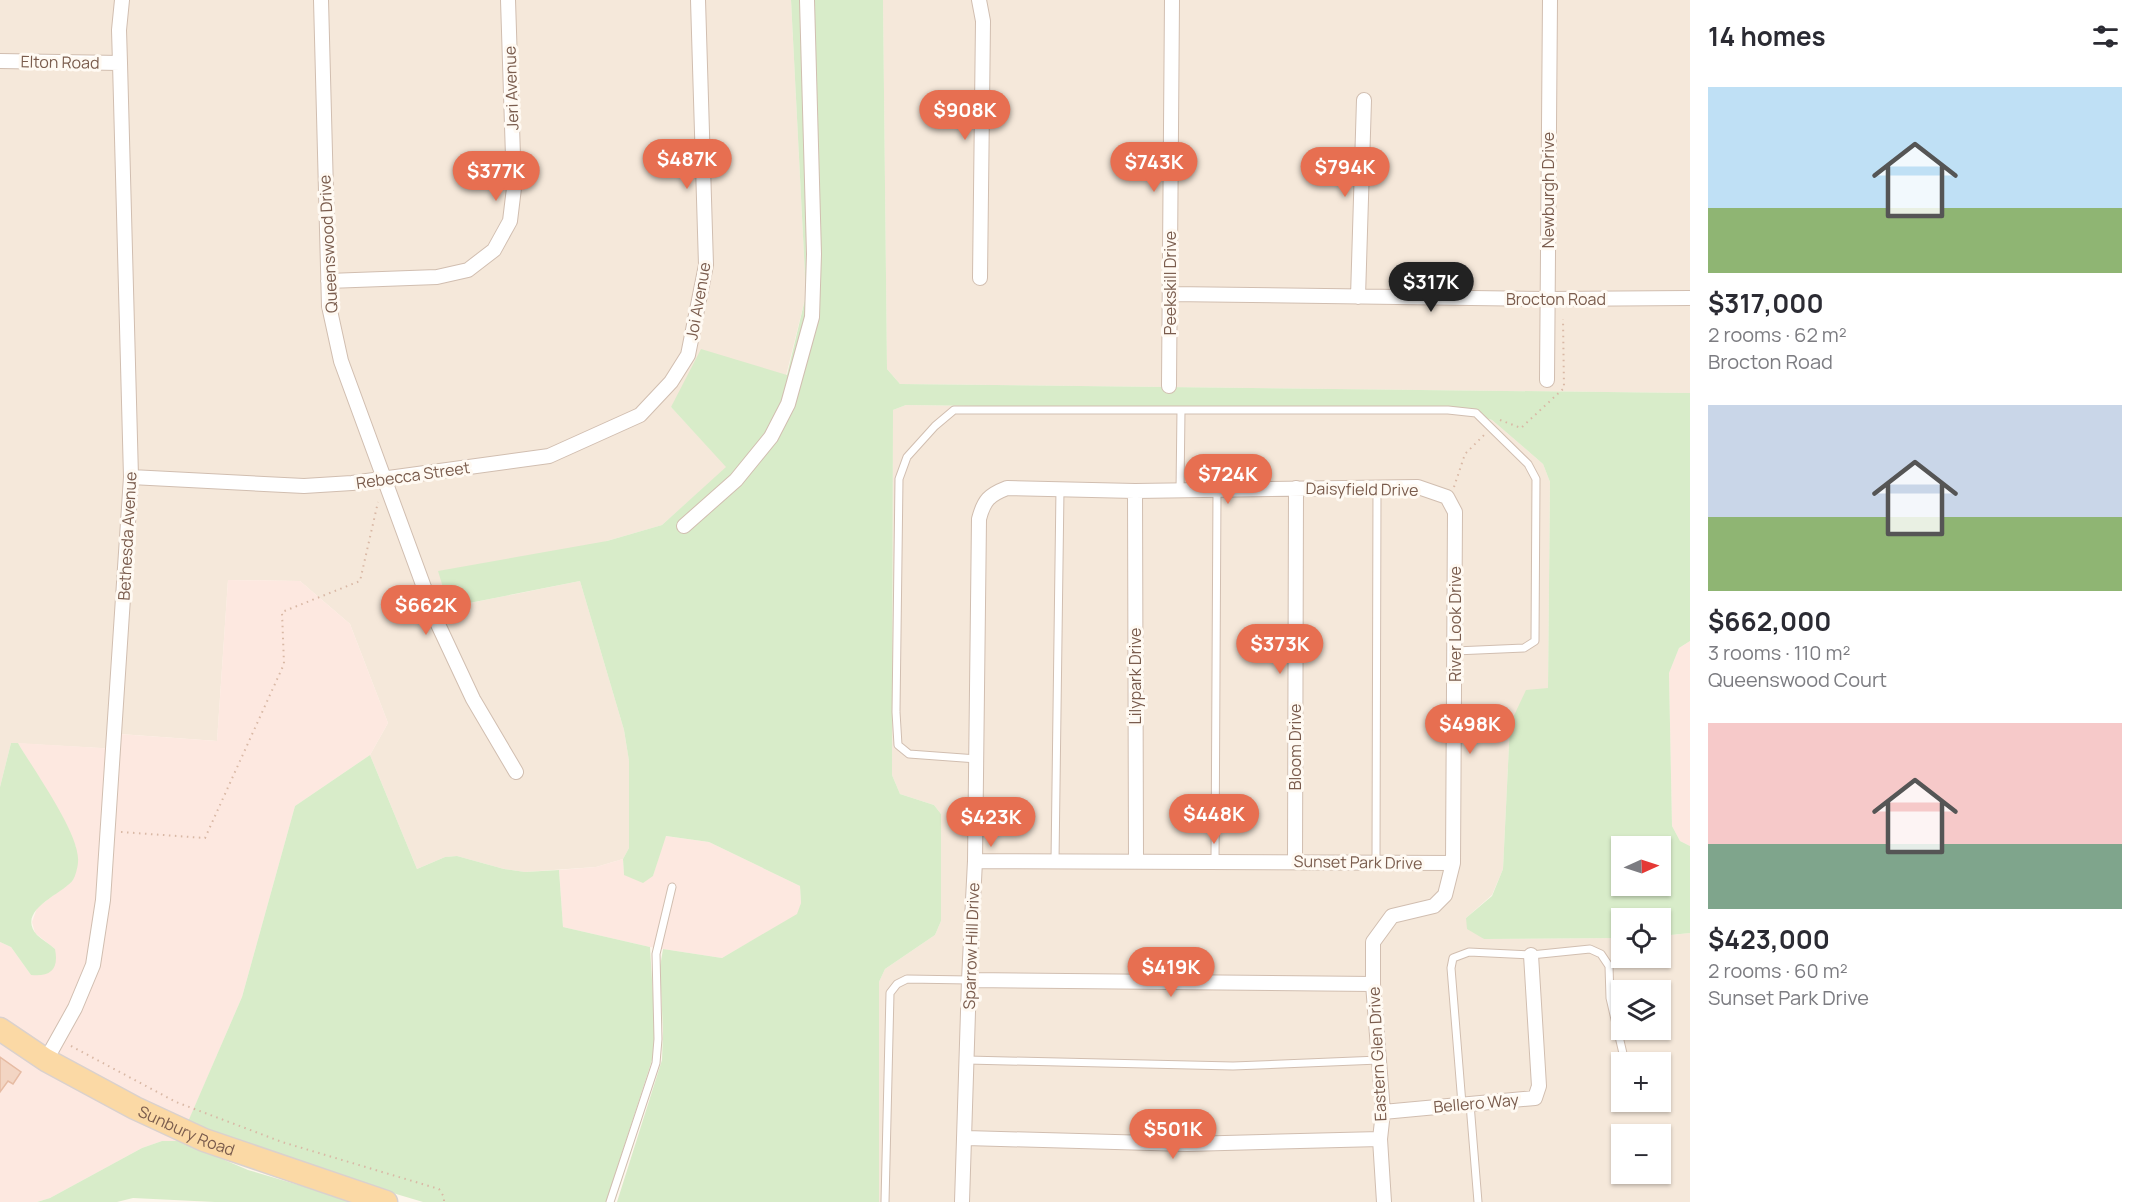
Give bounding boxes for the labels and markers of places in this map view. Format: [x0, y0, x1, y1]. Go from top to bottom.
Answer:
pin: $908K [923, 90, 1007, 141]
pin: $487K [645, 139, 729, 190]
pin: $743K [1112, 142, 1196, 193]
pin: $794K [1303, 147, 1387, 198]
pin: $377K [454, 151, 538, 202]
pin: $317K [1389, 262, 1473, 313]
pin: $724K [1186, 454, 1270, 505]
pin: $662K [384, 585, 468, 636]
pin: $373K [1238, 624, 1322, 675]
pin: $498K [1428, 704, 1512, 755]
pin: $448K [1172, 794, 1256, 845]
pin: $423K [949, 797, 1033, 848]
pin: $419K [1129, 947, 1213, 998]
pin: $501K [1131, 1109, 1215, 1160]

